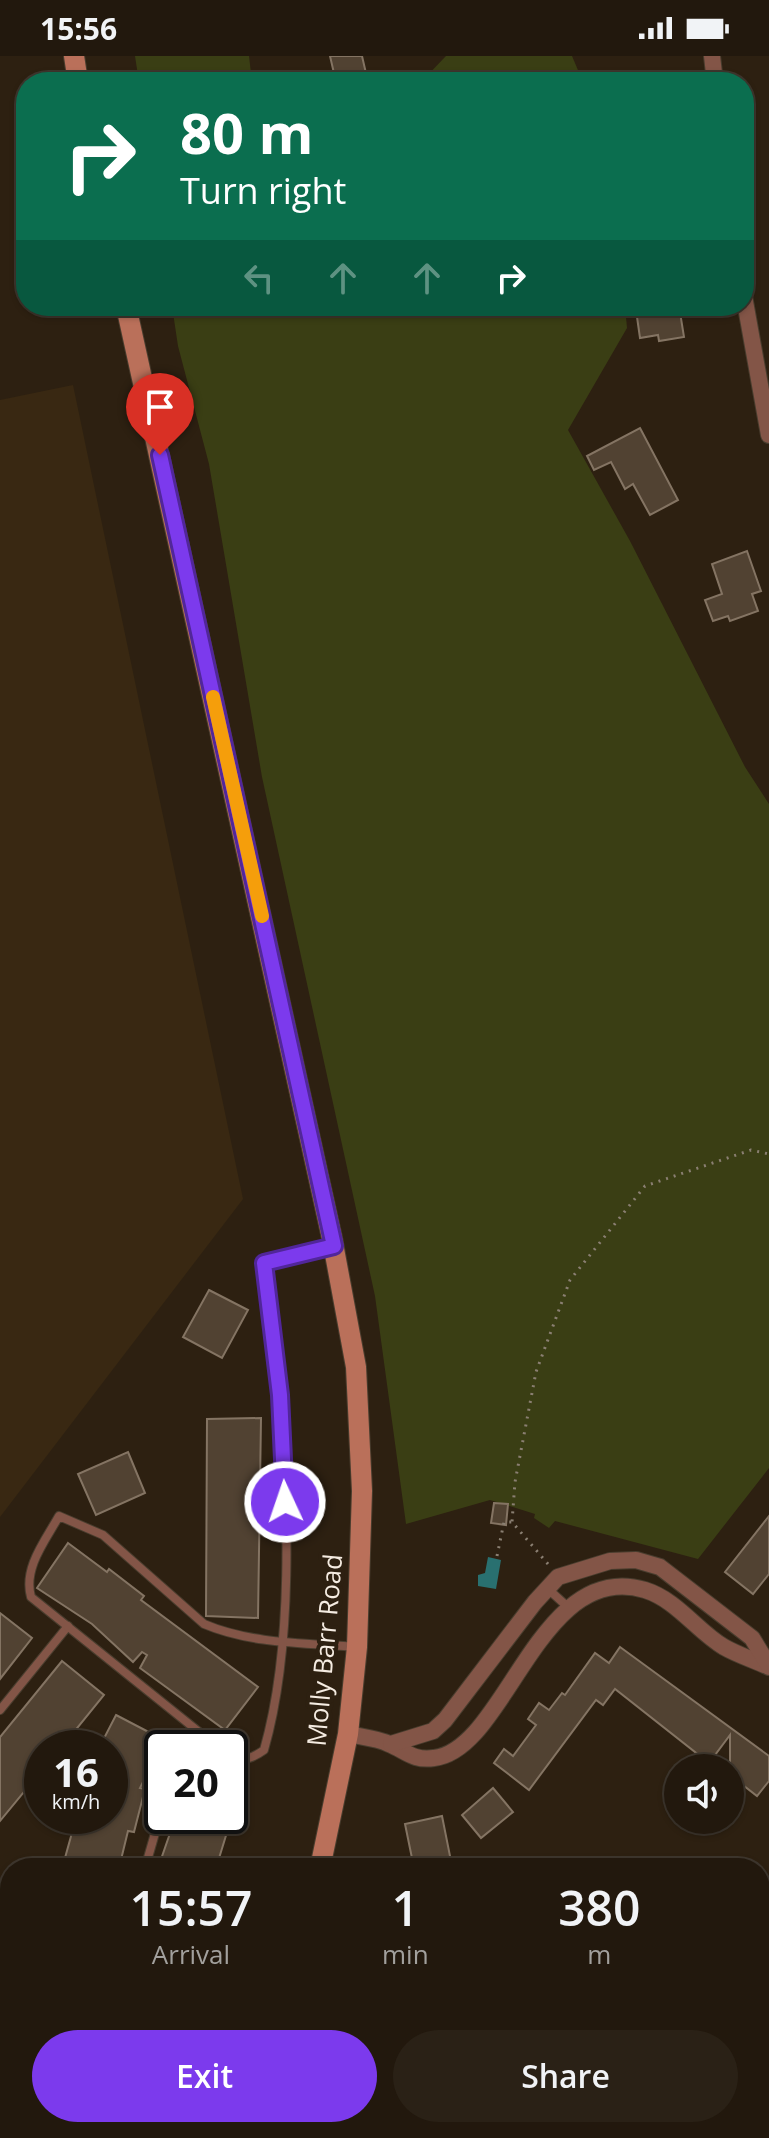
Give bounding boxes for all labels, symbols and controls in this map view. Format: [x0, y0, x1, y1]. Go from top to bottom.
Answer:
text: 15:56 [40, 8, 117, 49]
text: 80 m [180, 94, 314, 170]
icon: right [48, 104, 152, 208]
text: Turn right [180, 166, 346, 215]
icon: left [237, 256, 281, 300]
icon: ahead [321, 256, 365, 300]
icon: ahead [405, 256, 449, 300]
icon: right [489, 256, 533, 300]
pin [126, 373, 194, 455]
icon: arrive [138, 385, 182, 429]
position arrow [243, 1460, 327, 1544]
street label: Molly Barr Road [298, 1552, 350, 1748]
speed limit sign: 20 [144, 1730, 248, 1834]
text: 16 [53, 1744, 99, 1799]
map controls [664, 1754, 744, 1834]
button: sound [664, 1754, 744, 1834]
text: km/h [52, 1788, 100, 1815]
text: 15:57 [130, 1875, 252, 1940]
text: 1 [392, 1875, 419, 1940]
text: 380 [558, 1875, 640, 1940]
text: Arrival [152, 1936, 230, 1972]
text: min [382, 1936, 429, 1972]
text: m [587, 1936, 611, 1972]
button: Exit [32, 2030, 377, 2122]
button: Share [393, 2030, 738, 2122]

